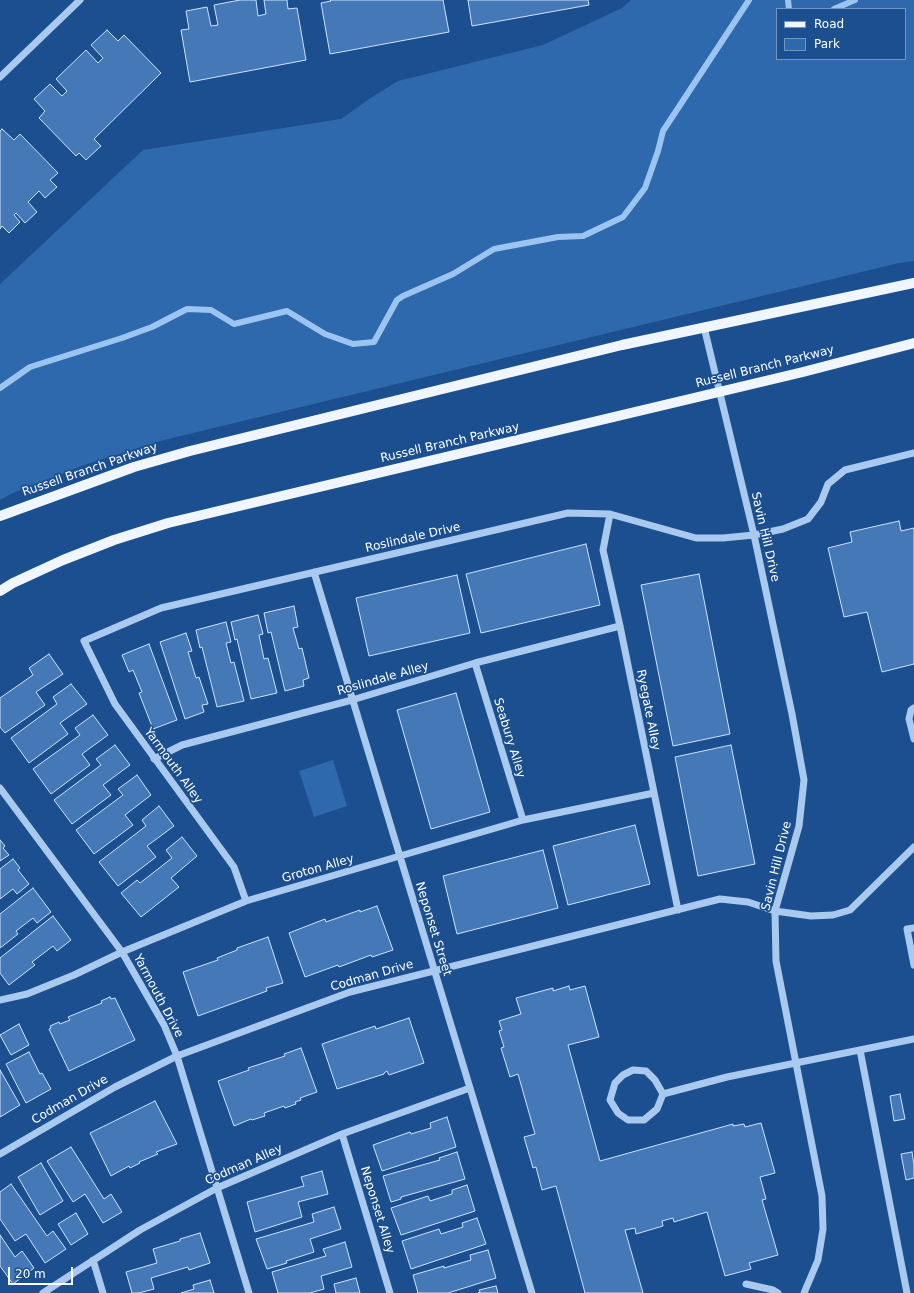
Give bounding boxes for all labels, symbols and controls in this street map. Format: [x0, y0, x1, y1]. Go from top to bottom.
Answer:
legend [776, 8, 906, 60]
text: Road [814, 17, 844, 31]
text: Park [814, 37, 840, 51]
street label: Russell Branch Parkway [694, 343, 836, 391]
street label: Russell Branch Parkway [379, 420, 521, 466]
street label: Russell Branch Parkway [20, 440, 160, 500]
street label: Savin Hill Drive [748, 491, 782, 583]
street label: Roslindale Drive [364, 520, 462, 556]
street label: Roslindale Alley [336, 659, 430, 699]
street label: Ryegate Alley [633, 668, 663, 752]
street label: Seabury Alley [490, 696, 528, 780]
street label: Yarmouth Alley [141, 725, 205, 807]
street label: Savin Hill Drive [759, 820, 795, 912]
street label: Groton Alley [280, 852, 356, 886]
street label: Neponset Street [412, 880, 454, 978]
street label: Yarmouth Drive [130, 952, 186, 1040]
street label: Codman Drive [329, 957, 415, 995]
street label: Codman Drive [29, 1072, 111, 1128]
street label: Codman Alley [203, 1142, 285, 1188]
street label: Neponset Alley [357, 1165, 397, 1255]
scale bar [10, 1259, 75, 1285]
text: 20 m [15, 1267, 46, 1281]

